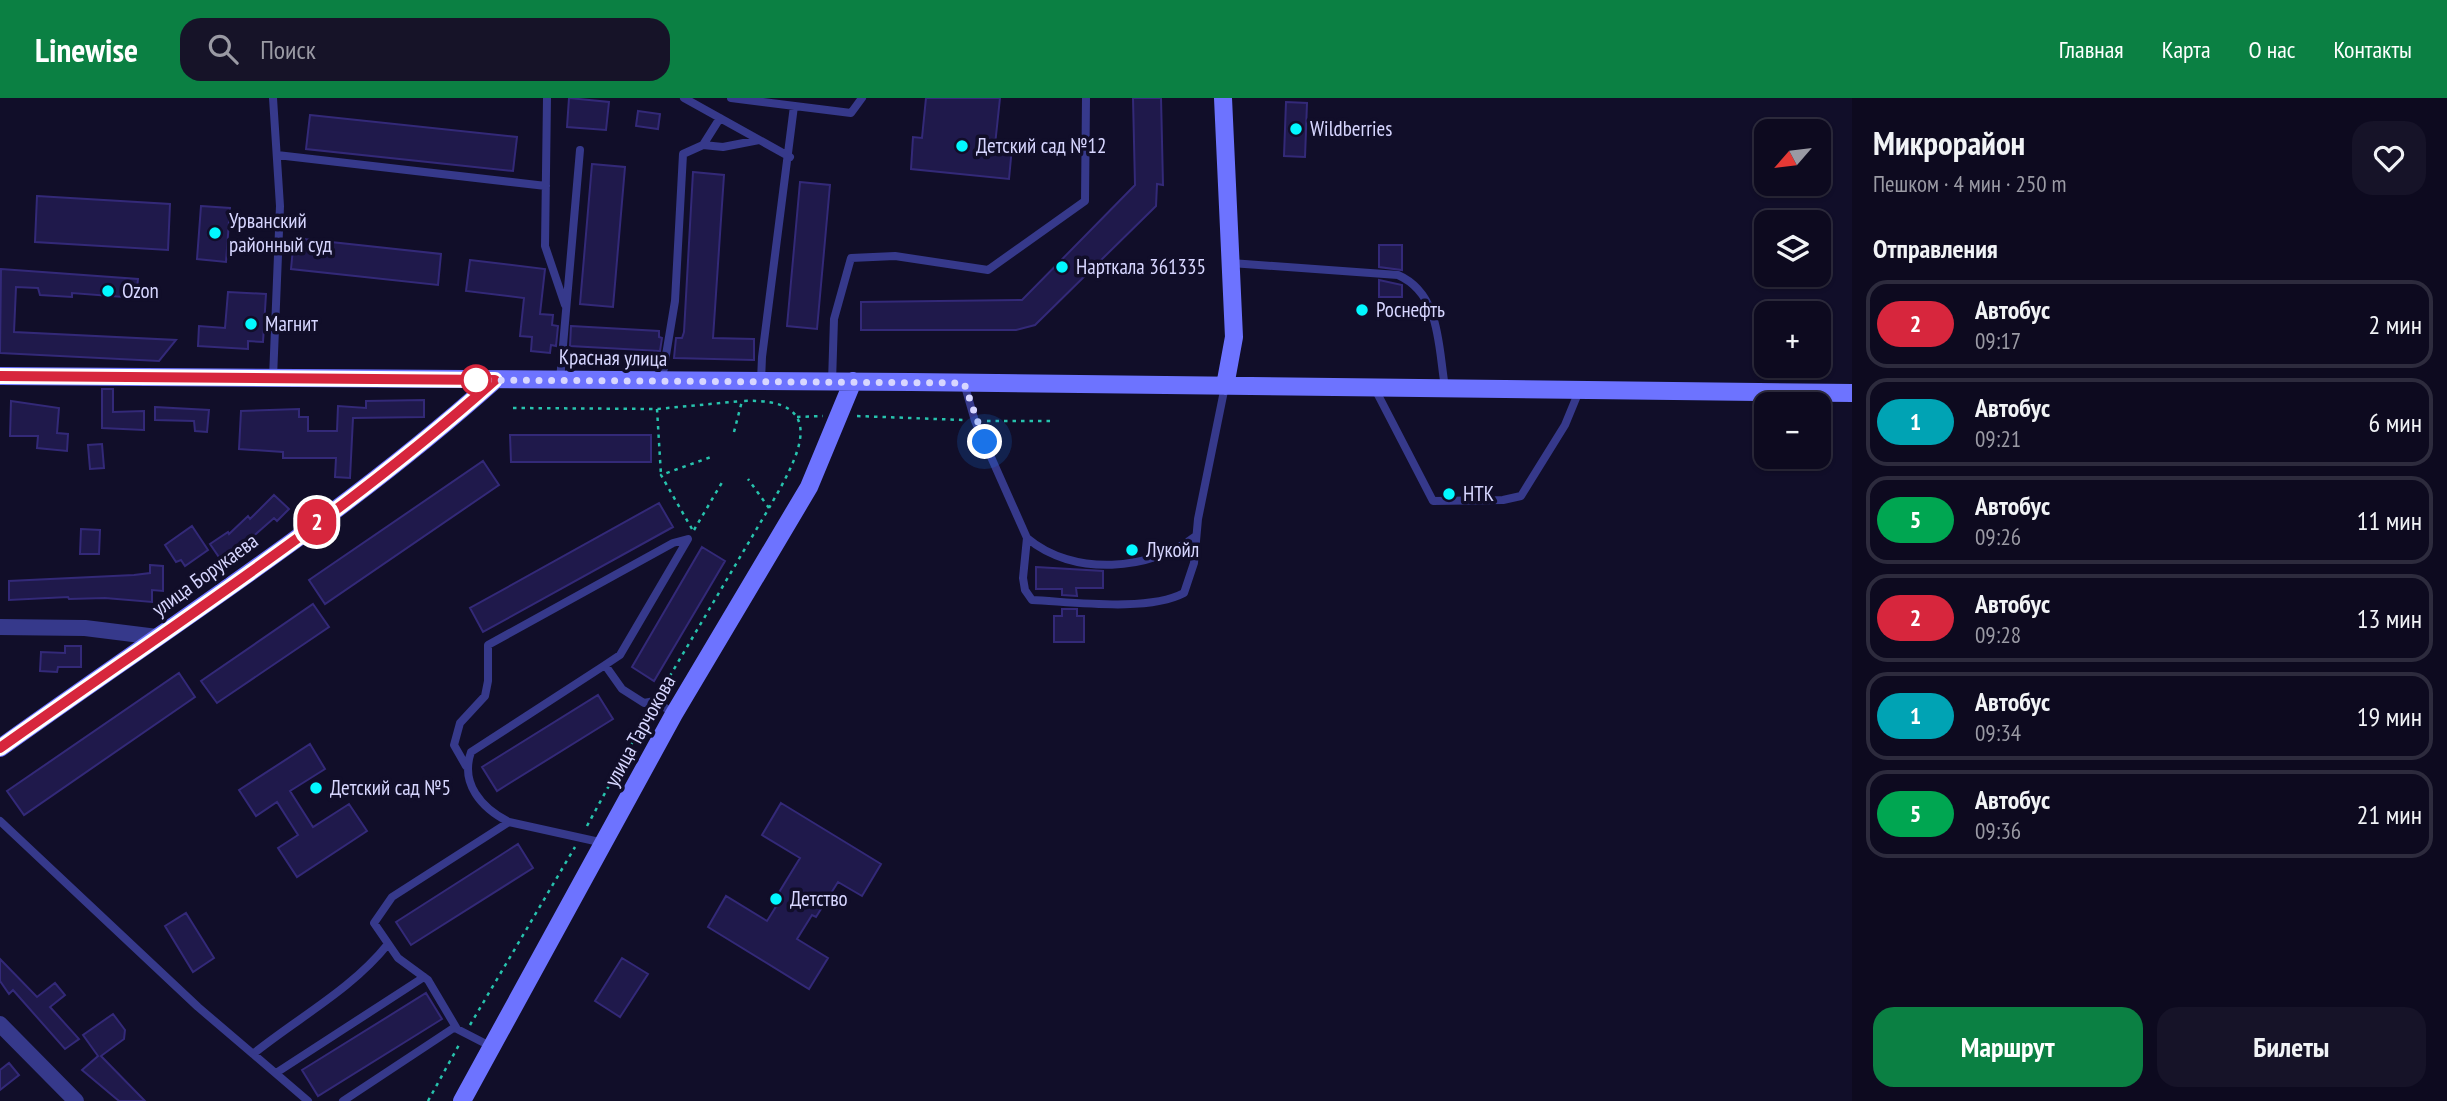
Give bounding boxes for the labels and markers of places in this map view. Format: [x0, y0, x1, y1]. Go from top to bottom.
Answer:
place label: Wildberries [1310, 115, 1392, 142]
marker: Wildberries [1288, 121, 1304, 137]
place label: Детский сад №12 [976, 132, 1106, 159]
marker: Детский сад №12 [954, 138, 970, 154]
place label: Урванский районный суд [229, 207, 332, 258]
marker: Урванский районный суд [207, 225, 223, 241]
place label: Нарткала 361335 [1076, 253, 1206, 280]
marker: Нарткала 361335 [1054, 259, 1070, 275]
place label: Ozon [122, 277, 159, 304]
marker: Ozon [100, 283, 116, 299]
place label: Роснефть [1376, 296, 1445, 323]
marker: Роснефть [1354, 302, 1370, 318]
place label: Магнит [265, 310, 318, 337]
marker: Магнит [243, 316, 259, 332]
unlabelled marker [461, 365, 491, 395]
place label: НТК [1463, 480, 1494, 507]
marker: НТК [1441, 486, 1457, 502]
place label: Лукойл [1145, 536, 1199, 563]
marker: Лукойл [1124, 542, 1140, 558]
place label: Детский сад №5 [330, 774, 451, 801]
marker: Детский сад №5 [308, 780, 324, 796]
place label: Детство [790, 885, 848, 912]
marker: Детство [768, 891, 784, 907]

